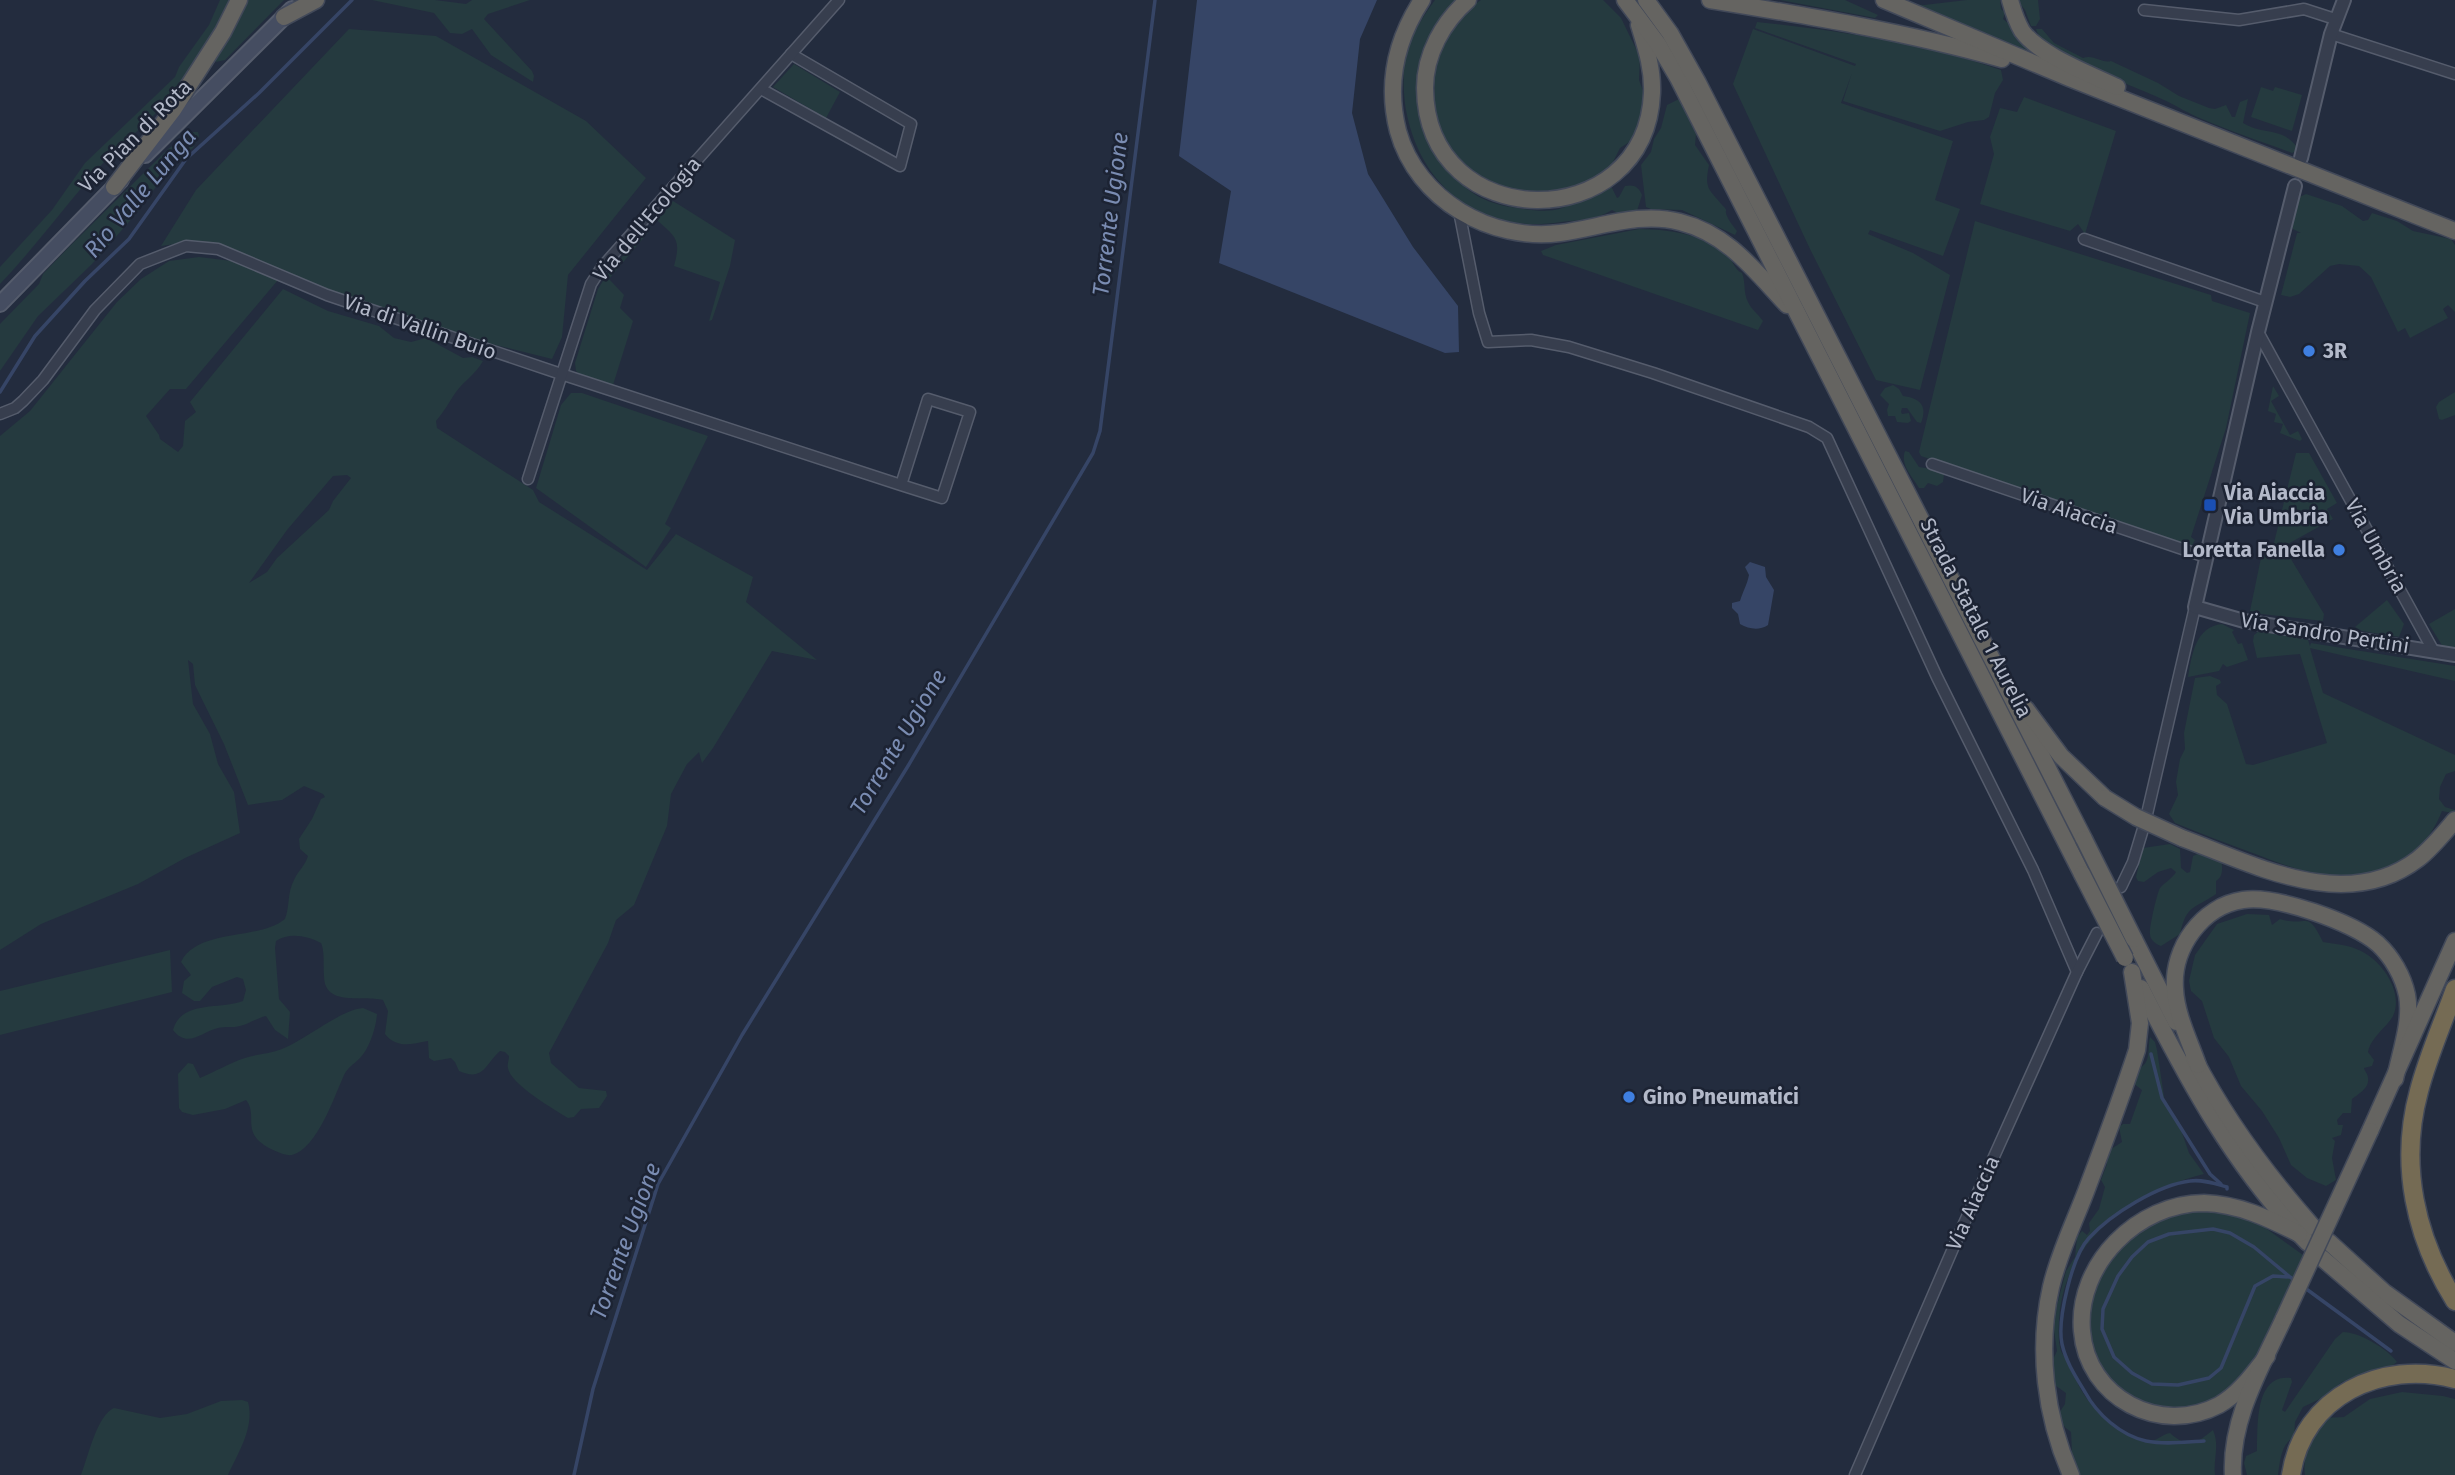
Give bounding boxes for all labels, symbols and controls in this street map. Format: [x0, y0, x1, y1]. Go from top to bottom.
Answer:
street label: Via Pian di Rota [73, 74, 197, 198]
water label: Rio Valle Lunga [78, 123, 202, 263]
water label: Torrente Ugione [1086, 130, 1134, 297]
street label: Via dell'Ecologia [587, 151, 707, 287]
street label: Via di Vallin Buio [340, 289, 500, 365]
place label: 3R [2322, 338, 2348, 364]
marker: 3R [2301, 343, 2317, 359]
place label: Via Aiaccia Via Umbria [2223, 480, 2328, 530]
street label: Via Aiaccia [2017, 482, 2121, 540]
street label: Via Umbria [2339, 494, 2413, 598]
marker: Via Aiaccia Via Umbria [2202, 497, 2218, 513]
street label: Strada Statale 1 Aurelia [1914, 514, 2038, 722]
place label: Loretta Fanella [2183, 537, 2325, 563]
marker: Loretta Fanella [2331, 542, 2347, 558]
street label: Via Sandro Pertini [2239, 607, 2411, 659]
water label: Torrente Ugione [844, 664, 952, 820]
place label: Gino Pneumatici [1643, 1084, 1799, 1110]
marker: Gino Pneumatici [1621, 1089, 1637, 1105]
street label: Via Aiaccia [1941, 1152, 2005, 1254]
water label: Torrente Ugione [584, 1159, 666, 1323]

